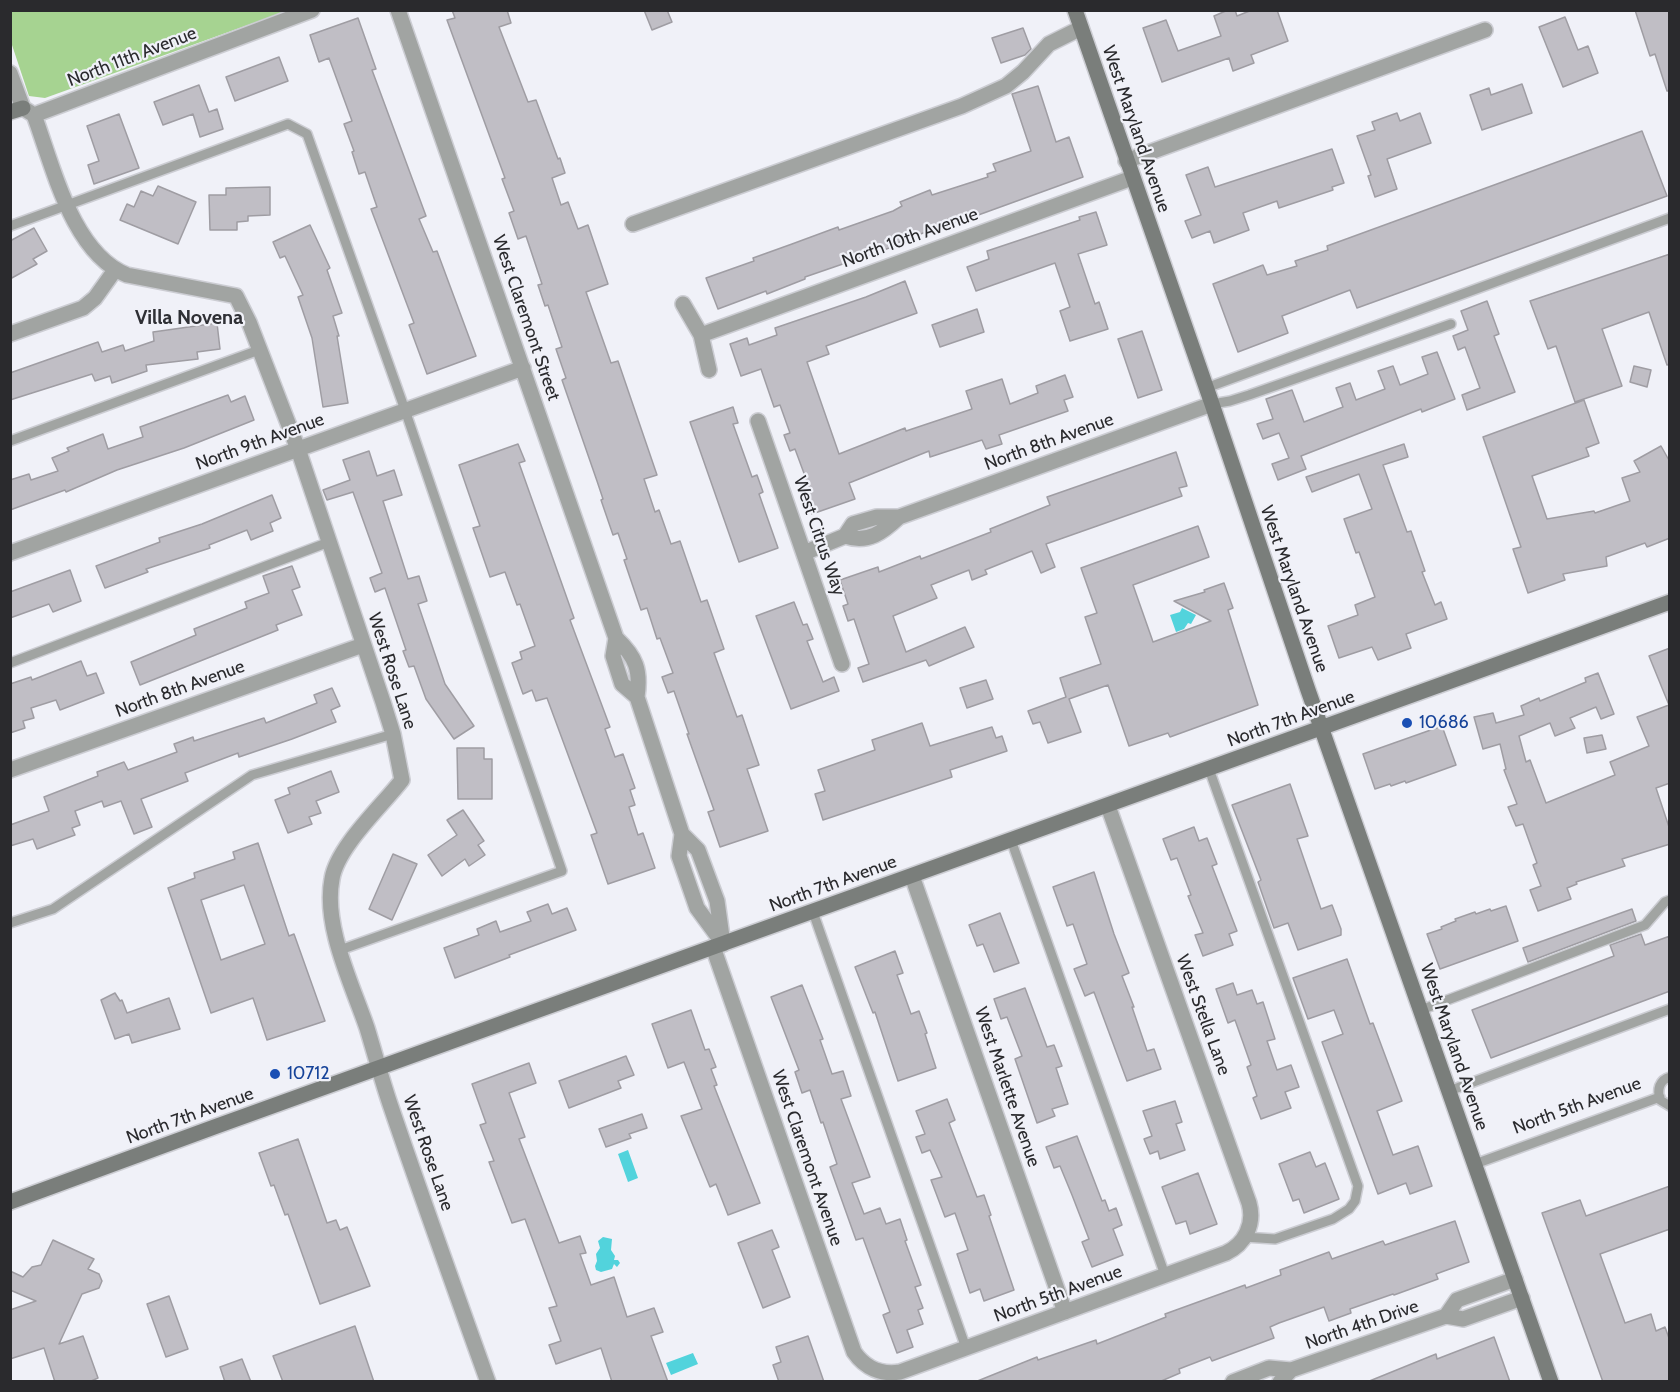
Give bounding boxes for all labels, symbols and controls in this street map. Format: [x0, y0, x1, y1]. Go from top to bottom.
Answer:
street label: North 11th Avenue [64, 22, 200, 92]
street label: West Maryland Avenue [1097, 43, 1175, 215]
street label: North 10th Avenue [839, 203, 981, 273]
street label: West Claremont Street [488, 232, 564, 404]
district label: Villa Novena [135, 306, 243, 330]
street label: North 9th Avenue [193, 409, 327, 475]
street label: North 8th Avenue [982, 409, 1116, 475]
street label: West Citrus Way [788, 473, 850, 599]
street label: West Maryland Avenue [1255, 503, 1333, 675]
street label: West Rose Lane [363, 610, 421, 732]
street label: North 8th Avenue [113, 656, 247, 722]
street label: North 7th Avenue [1224, 686, 1358, 752]
place label: 10686 [1419, 712, 1469, 734]
marker: 10686 [1400, 716, 1414, 730]
street label: North 7th Avenue [766, 851, 900, 917]
street label: West Stella Lane [1171, 952, 1235, 1078]
street label: West Maryland Avenue [1415, 961, 1493, 1133]
street label: West Marlette Avenue [969, 1004, 1045, 1170]
place label: 10712 [287, 1063, 330, 1085]
marker: 10712 [268, 1067, 282, 1081]
street label: West Claremont Avenue [767, 1067, 847, 1249]
street label: North 5th Avenue [1510, 1073, 1644, 1139]
street label: North 7th Avenue [123, 1083, 257, 1149]
street label: West Rose Lane [398, 1092, 458, 1214]
street label: North 5th Avenue [991, 1261, 1125, 1327]
street label: North 4th Drive [1302, 1295, 1422, 1355]

